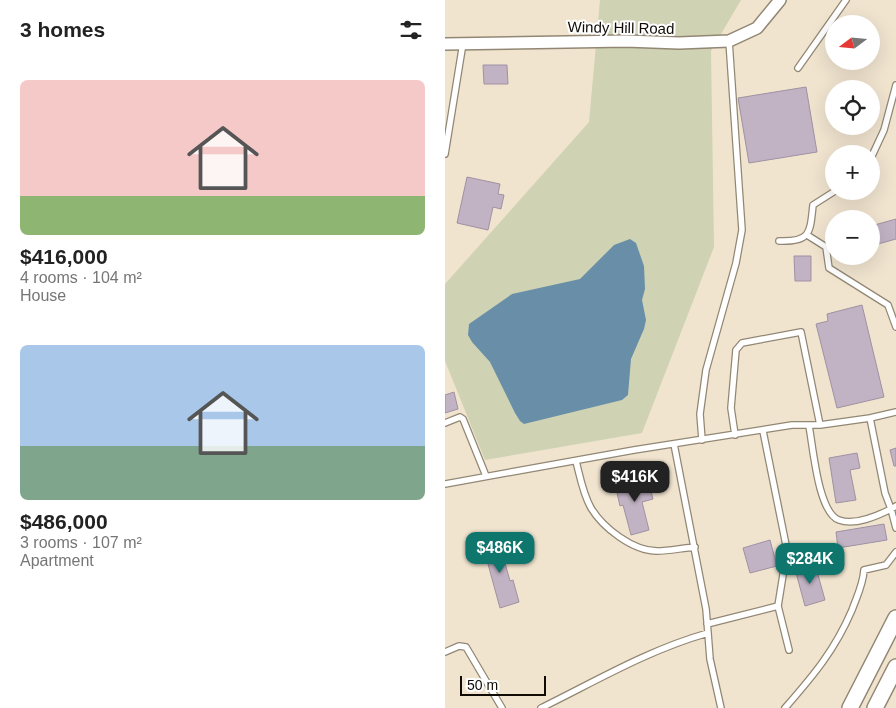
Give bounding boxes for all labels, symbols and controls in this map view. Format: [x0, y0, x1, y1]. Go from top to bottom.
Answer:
north arrow [825, 15, 880, 70]
map controls [825, 15, 880, 265]
icon: filters [397, 16, 425, 44]
text: 3 homes [20, 18, 105, 41]
street label: Windy Hill Road [568, 18, 675, 37]
button: locate [825, 80, 880, 135]
icon: home [178, 113, 268, 203]
button: + [825, 145, 880, 200]
button: − [825, 210, 880, 265]
text: $416,000 [20, 245, 108, 268]
text: 4 rooms · 104 m² [20, 269, 142, 286]
text: House [20, 287, 66, 304]
icon: home [178, 378, 268, 468]
pin: $416K [600, 460, 670, 503]
text: $416K [611, 468, 659, 485]
text: $486,000 [20, 510, 108, 533]
pin: $486K [465, 532, 535, 574]
text: 3 rooms · 107 m² [20, 534, 142, 551]
text: $486K [476, 539, 524, 556]
pin: $284K [775, 542, 845, 585]
text: $284K [786, 550, 834, 567]
text: Apartment [20, 552, 94, 569]
scale bar [460, 673, 546, 696]
text: 50 m [467, 677, 498, 693]

